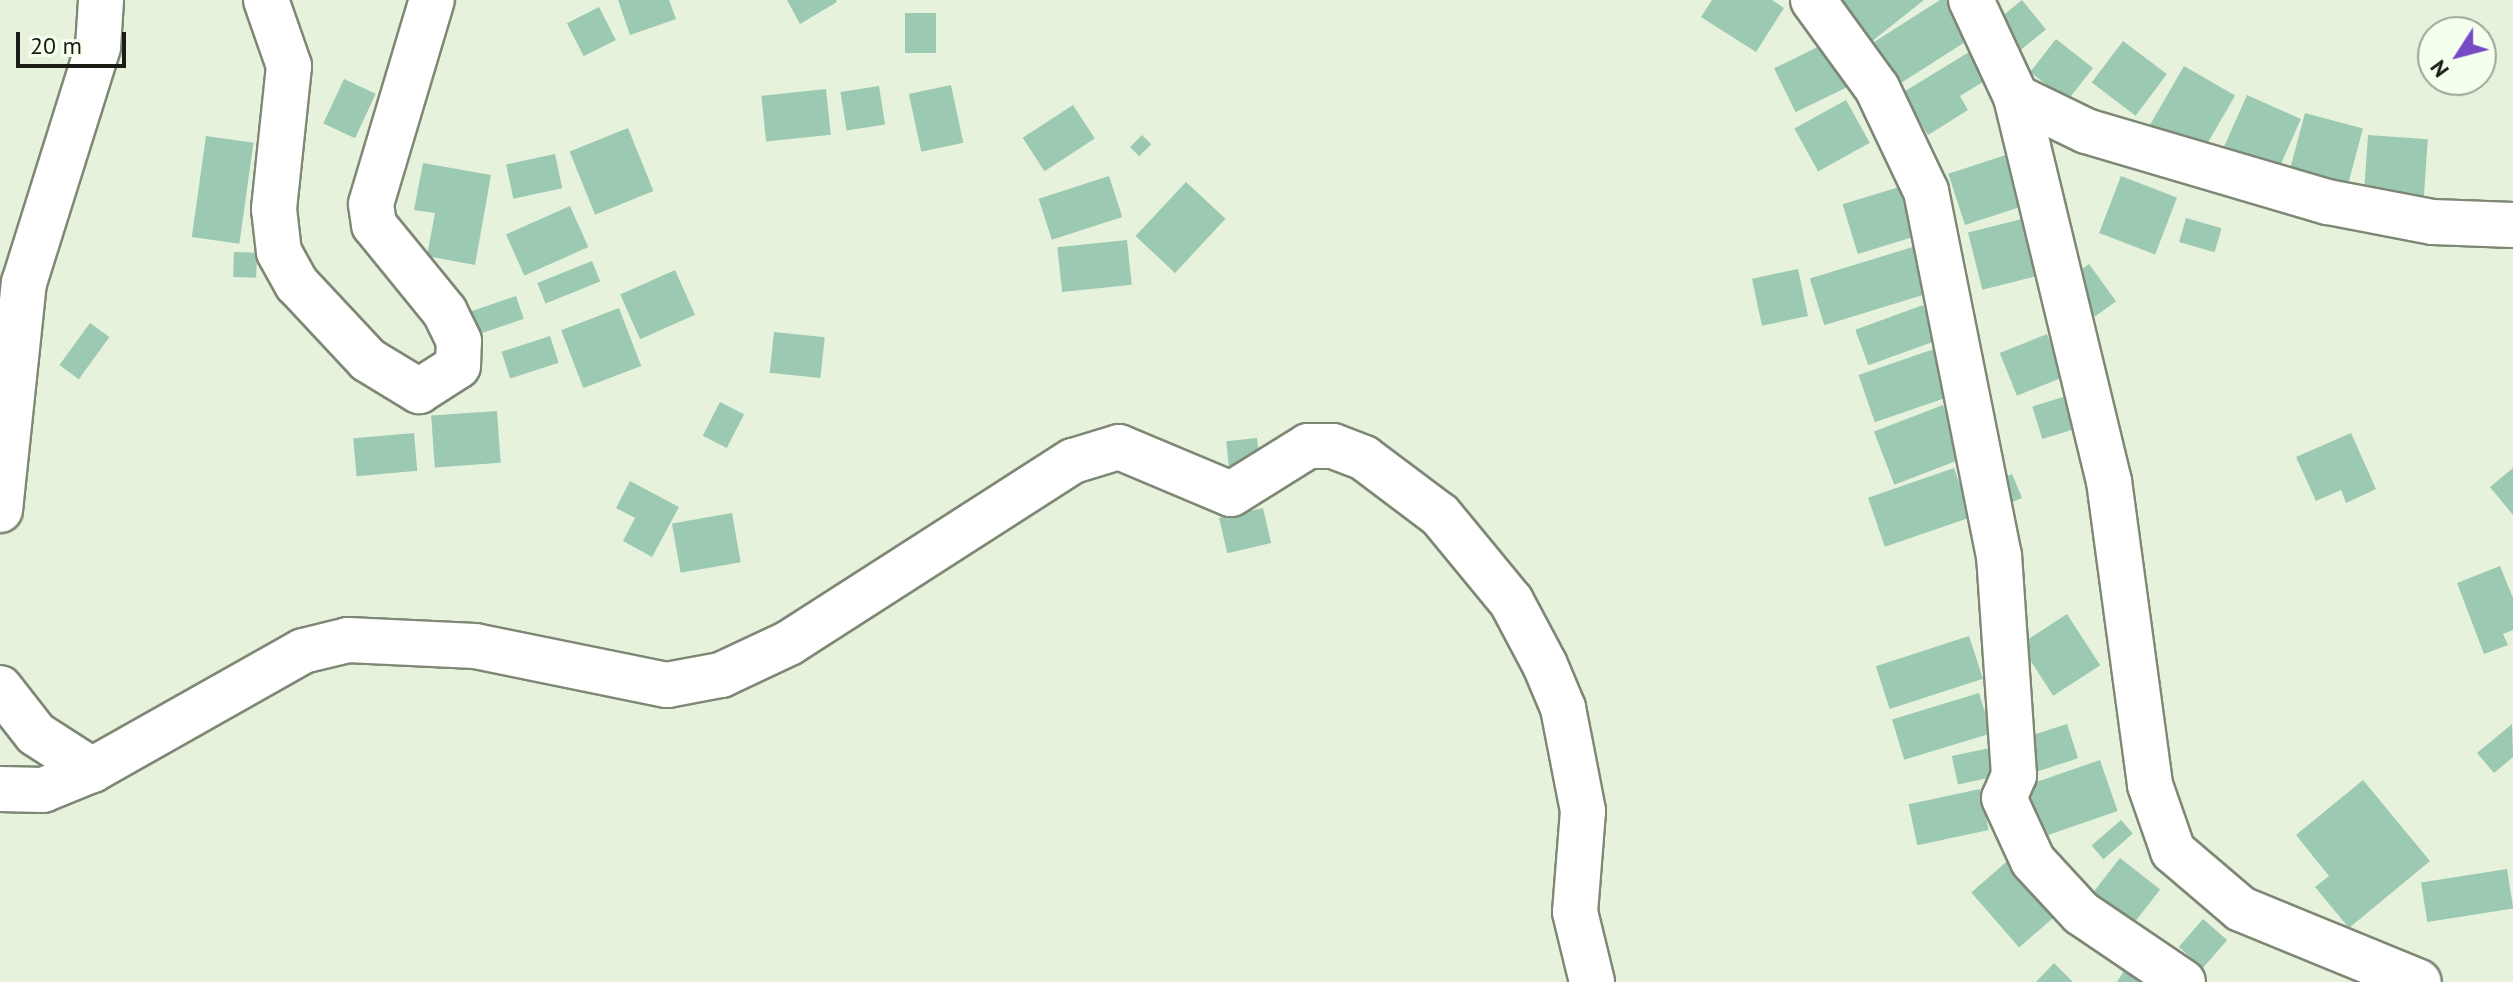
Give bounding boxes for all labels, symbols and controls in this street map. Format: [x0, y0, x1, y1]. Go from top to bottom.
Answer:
scale bar [20, 16, 130, 66]
north arrow [2417, 16, 2497, 96]
text: 20 m [30, 30, 82, 61]
text: N [2424, 55, 2455, 83]

